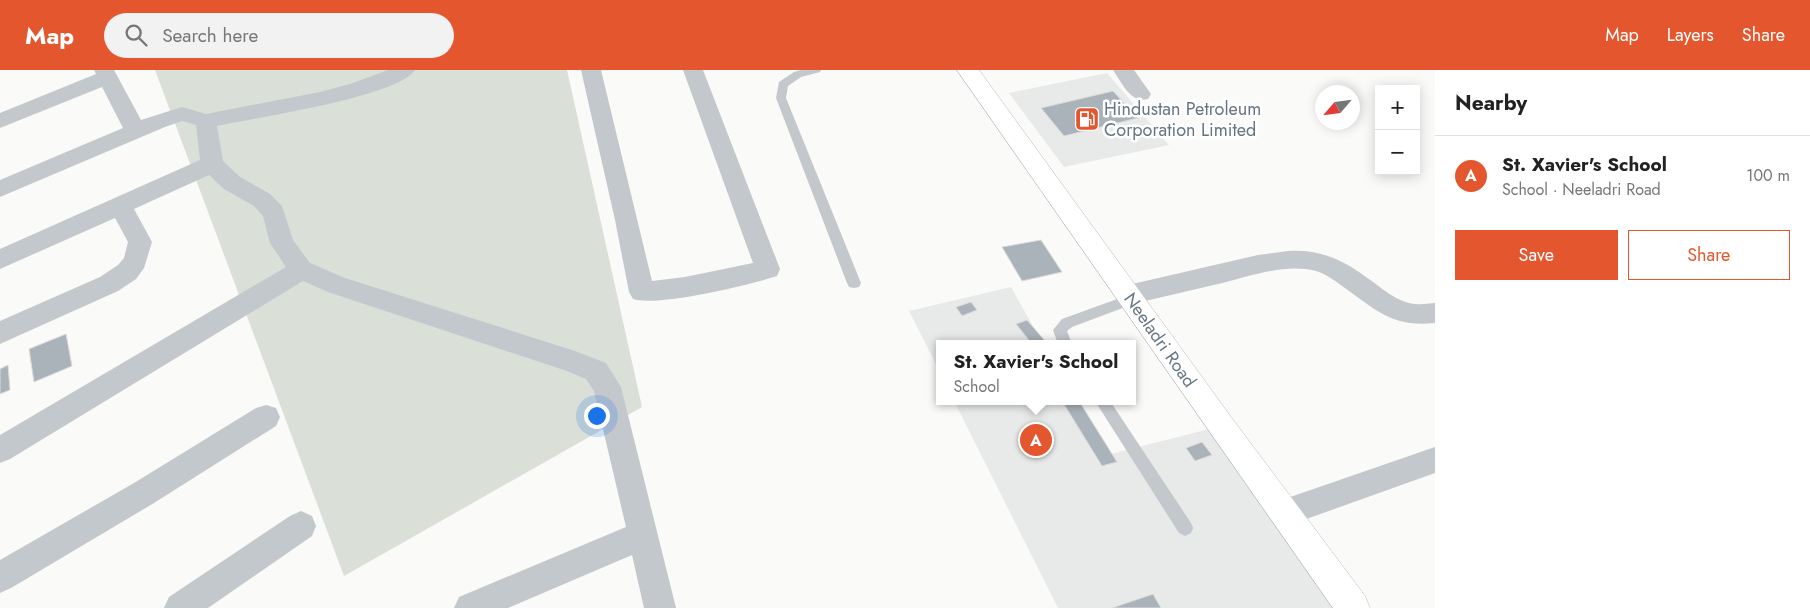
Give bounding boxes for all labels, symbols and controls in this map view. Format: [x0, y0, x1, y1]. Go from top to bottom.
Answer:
search box [104, 13, 454, 58]
text: Map [25, 18, 74, 53]
icon: search [122, 21, 150, 49]
text: Search here [162, 22, 258, 49]
text: Map [1605, 22, 1639, 48]
text: Layers [1667, 22, 1714, 48]
text: Share [1742, 22, 1785, 48]
north arrow [1315, 85, 1360, 130]
map controls [1375, 85, 1420, 175]
button: + [1375, 85, 1420, 130]
text: Nearby [1455, 88, 1527, 118]
place label: Hindustan Petroleum Corporation Limited [1104, 96, 1261, 143]
fuel station icon: Hindustan Petroleum Corporation Limited [1074, 106, 1100, 132]
button: − [1375, 130, 1420, 175]
text: St. Xavier's School [1502, 151, 1667, 178]
text: A [1465, 164, 1477, 187]
text: 100 m [1746, 164, 1790, 187]
text: School · Neeladri Road [1502, 178, 1661, 201]
button: Save [1455, 230, 1618, 280]
button: Share [1628, 230, 1790, 280]
street label: Neeladri Road [1118, 287, 1202, 393]
popup [936, 340, 1136, 405]
text: St. Xavier's School [954, 348, 1118, 375]
text: School [954, 375, 1000, 398]
your location [584, 403, 610, 429]
pin: A [1020, 421, 1052, 459]

